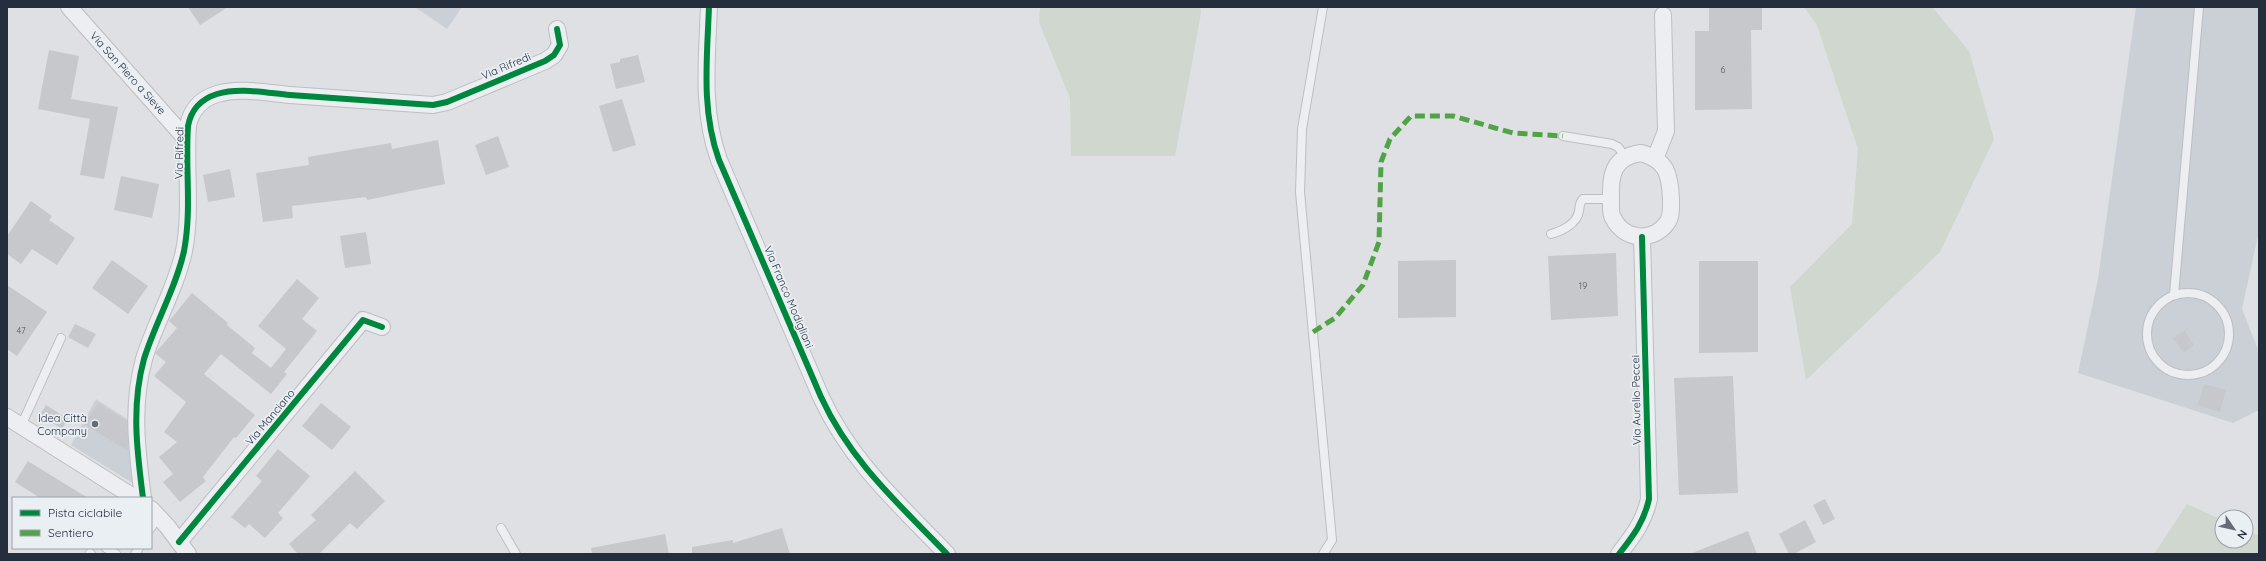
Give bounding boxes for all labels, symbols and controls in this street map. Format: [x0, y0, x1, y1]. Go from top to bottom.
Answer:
street label: Via San Piero a Sieve [87, 29, 169, 117]
street label: Via Rifredi [479, 49, 533, 83]
house number: 6 [1721, 64, 1726, 75]
street label: Via Rifredi [172, 127, 186, 179]
street label: Via Franco Modigliani [761, 244, 817, 350]
house number: 19 [1579, 280, 1587, 291]
house number: 47 [16, 325, 26, 336]
street label: Via Aurelio Peccei [1628, 355, 1644, 445]
street label: Via Manciano [242, 386, 298, 448]
place label: Idea Città Company [37, 411, 87, 438]
marker: Idea Città Company [90, 419, 100, 429]
legend [12, 497, 152, 549]
text: Pista ciclabile [48, 505, 122, 520]
north arrow [2214, 509, 2254, 549]
text: Sentiero [48, 525, 93, 540]
text: N [2234, 527, 2250, 542]

